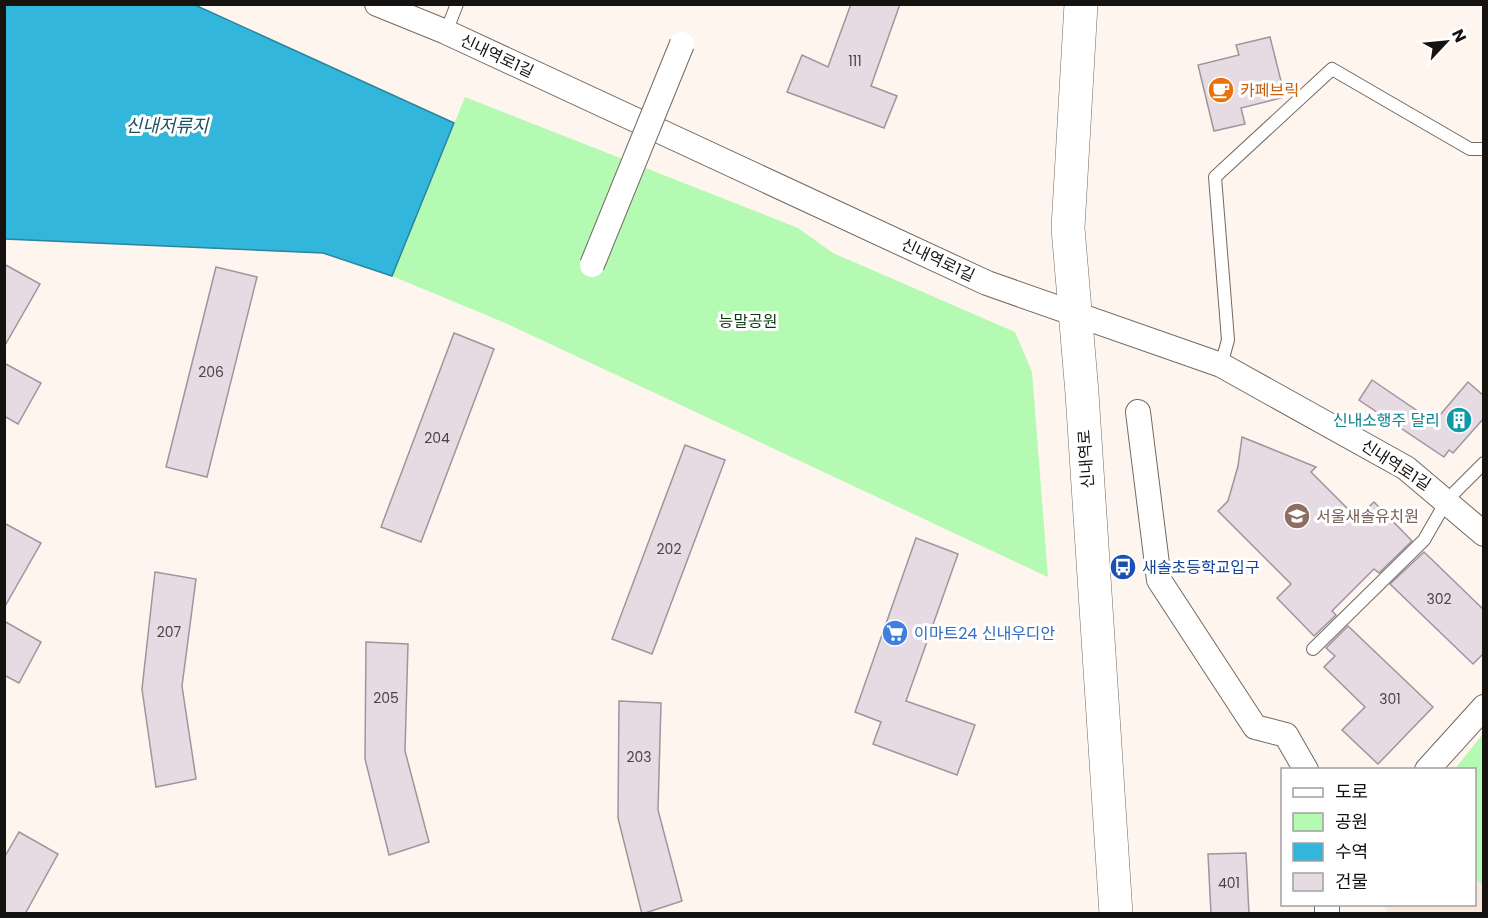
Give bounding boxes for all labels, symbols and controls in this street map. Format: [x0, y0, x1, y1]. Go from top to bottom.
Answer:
north arrow [1416, 12, 1476, 72]
text: N [1446, 25, 1472, 46]
street label: 신내역로1길 [456, 29, 538, 83]
house number: 111 [848, 51, 862, 71]
cafe icon: 카페브릭 [1206, 75, 1236, 105]
place label: 카페브릭 [1240, 79, 1299, 102]
water label: 신내저류지 [126, 113, 210, 138]
street label: 신내역로1길 [897, 233, 979, 287]
park label: 능말공원 [719, 310, 777, 333]
house number: 206 [198, 362, 224, 382]
building icon: 신내소행주 달리 [1444, 405, 1474, 435]
place label: 신내소행주 달리 [1333, 409, 1440, 432]
house number: 204 [424, 428, 450, 448]
street label: 신내역로 [1072, 429, 1100, 489]
street label: 신내역로1길 [1357, 434, 1435, 496]
school or university icon: 서울새솔유치원 [1282, 501, 1312, 531]
place label: 서울새솔유치원 [1316, 505, 1419, 528]
house number: 202 [657, 539, 681, 559]
bus stop icon: 새솔초등학교입구 [1108, 552, 1138, 582]
place label: 새솔초등학교입구 [1142, 556, 1260, 579]
house number: 302 [1426, 589, 1452, 609]
supermarket icon: 이마트24 신내우디안 [880, 618, 910, 648]
house number: 207 [157, 622, 182, 642]
place label: 이마트24 신내우디안 [914, 622, 1056, 645]
house number: 205 [373, 688, 399, 708]
house number: 301 [1379, 689, 1401, 709]
house number: 203 [626, 747, 652, 767]
legend [1281, 768, 1476, 906]
text: 도로 [1335, 779, 1368, 804]
text: 공원 [1335, 809, 1368, 834]
text: 수역 [1335, 839, 1368, 864]
text: 건물 [1335, 869, 1368, 894]
house number: 401 [1218, 873, 1240, 893]

